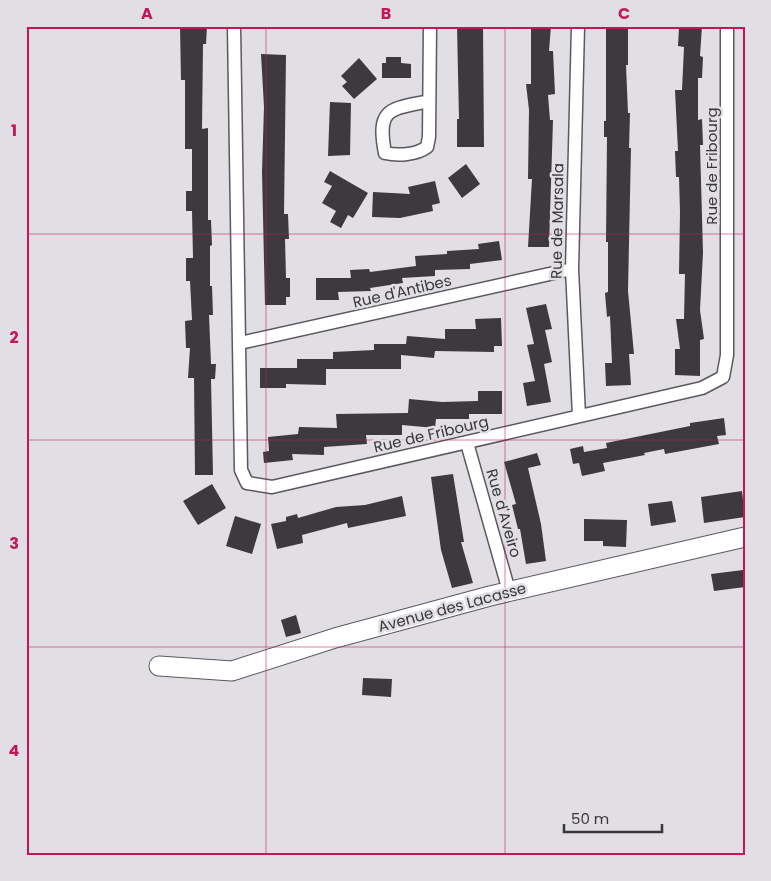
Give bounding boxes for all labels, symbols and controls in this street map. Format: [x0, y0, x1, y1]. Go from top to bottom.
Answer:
text: A [141, 2, 153, 25]
text: B [381, 2, 391, 25]
text: C [618, 2, 630, 25]
street label: Rue de Fribourg [701, 107, 722, 225]
text: 1 [11, 119, 17, 142]
street label: Rue de Marsala [545, 163, 569, 279]
street label: Rue d'Antibes [351, 269, 454, 313]
text: 2 [9, 326, 19, 349]
street label: Rue de Fribourg [371, 411, 491, 457]
street label: Rue d'Aveiro [481, 466, 527, 560]
text: 3 [9, 532, 19, 555]
street label: Avenue des Lacasse [376, 577, 528, 637]
text: 4 [9, 739, 20, 762]
scale bar [564, 801, 661, 833]
text: 50 m [571, 808, 609, 829]

